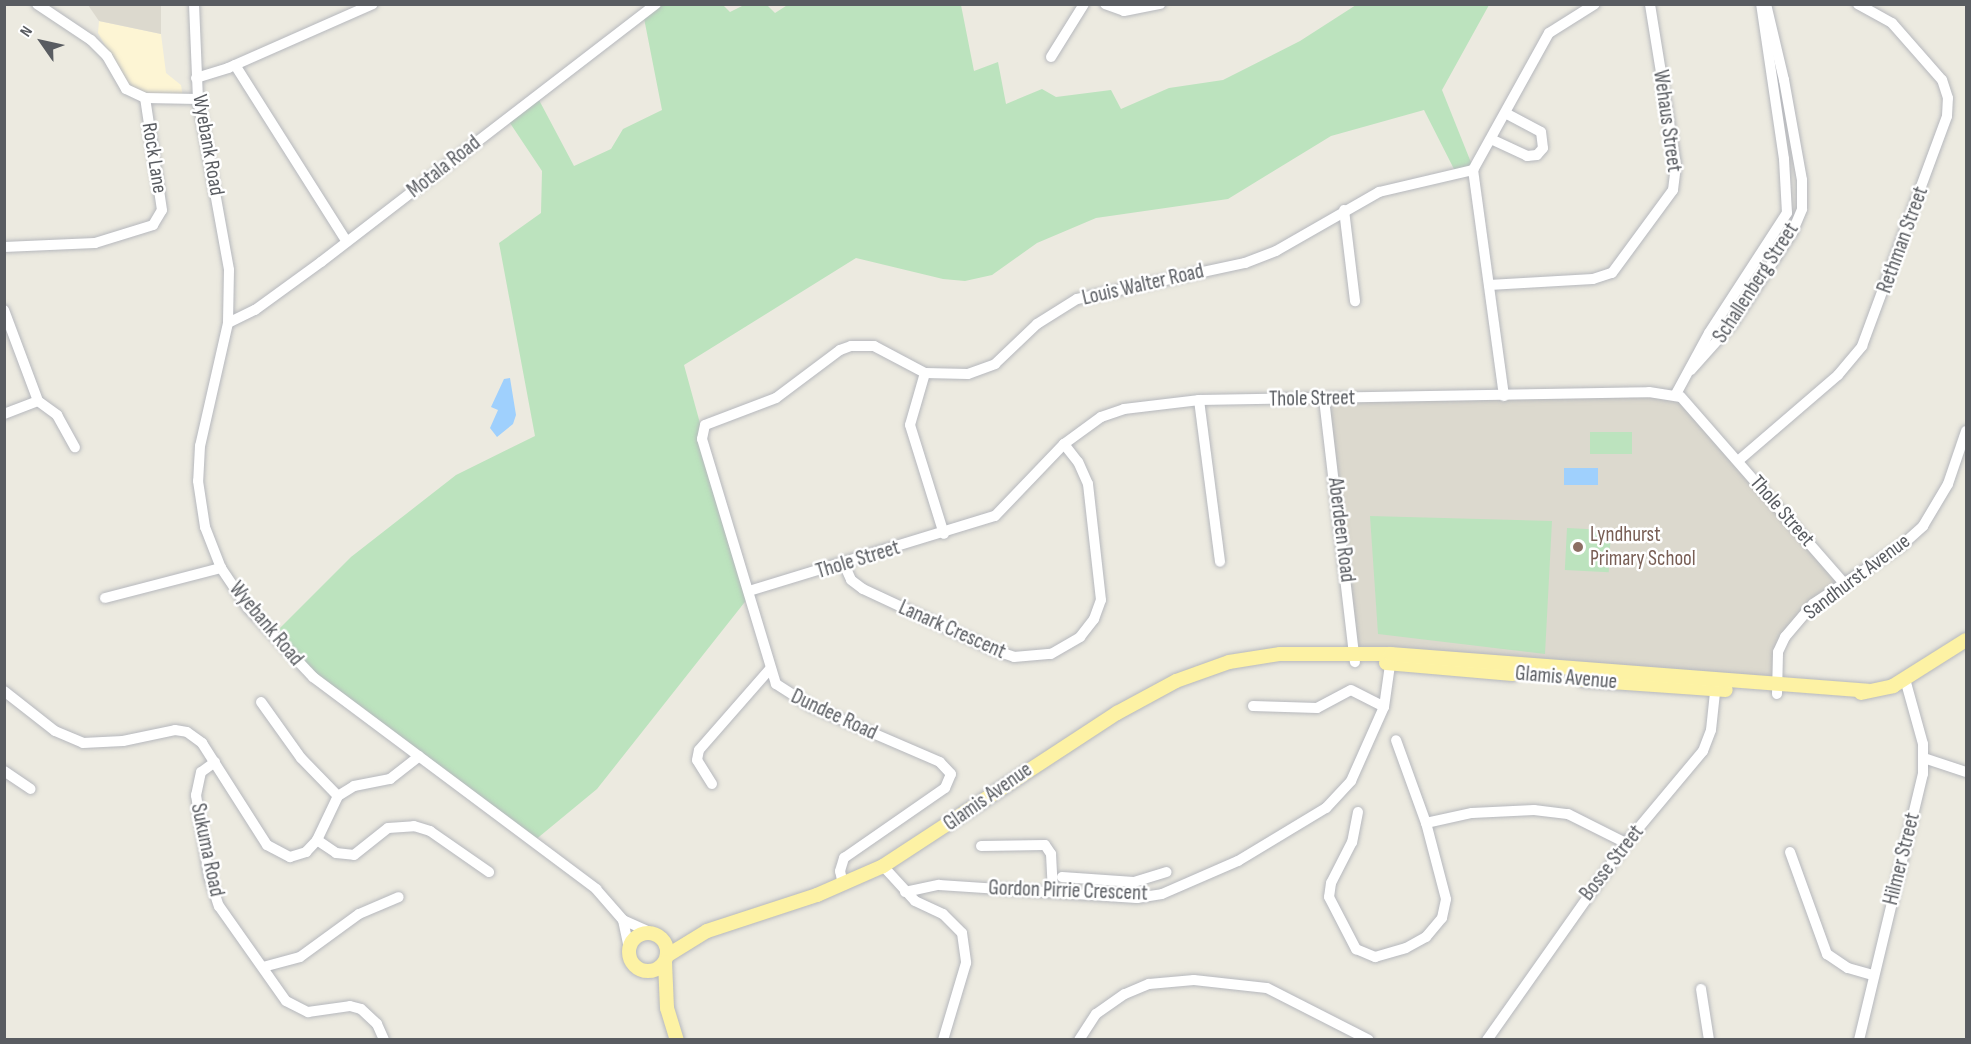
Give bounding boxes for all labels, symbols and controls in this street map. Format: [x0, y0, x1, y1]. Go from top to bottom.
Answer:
north arrow [12, 12, 72, 72]
text: N [16, 23, 37, 41]
street label: Wehaus Street [1647, 68, 1687, 174]
street label: Wyebank Road [187, 93, 229, 197]
street label: Rock Lane [136, 121, 172, 195]
street label: Motala Road [402, 131, 486, 203]
street label: Rethman Street [1872, 183, 1934, 297]
street label: Schallenberg Street [1708, 218, 1804, 348]
street label: Louis Walter Road [1080, 259, 1206, 311]
street label: Thole Street [1269, 386, 1355, 412]
street label: Thole Street [1744, 470, 1820, 552]
street label: Aberdeen Road [1322, 476, 1360, 584]
place label: Lyndhurst Primary School [1590, 522, 1696, 572]
street label: Sandhurst Avenue [1799, 529, 1915, 625]
street label: Thole Street [813, 535, 903, 585]
marker: Lyndhurst Primary School [1571, 540, 1585, 554]
street label: Wyebank Road [224, 577, 308, 671]
street label: Lanark Crescent [895, 595, 1009, 665]
street label: Glamis Avenue [1514, 661, 1618, 695]
street label: Dundee Road [787, 684, 881, 746]
street label: Glamis Avenue [939, 757, 1037, 837]
street label: Sukuma Road [185, 801, 229, 899]
street label: Hilmer Street [1878, 810, 1926, 908]
street label: Bosse Street [1575, 820, 1649, 906]
street label: Gordon Pirrie Crescent [988, 876, 1148, 906]

